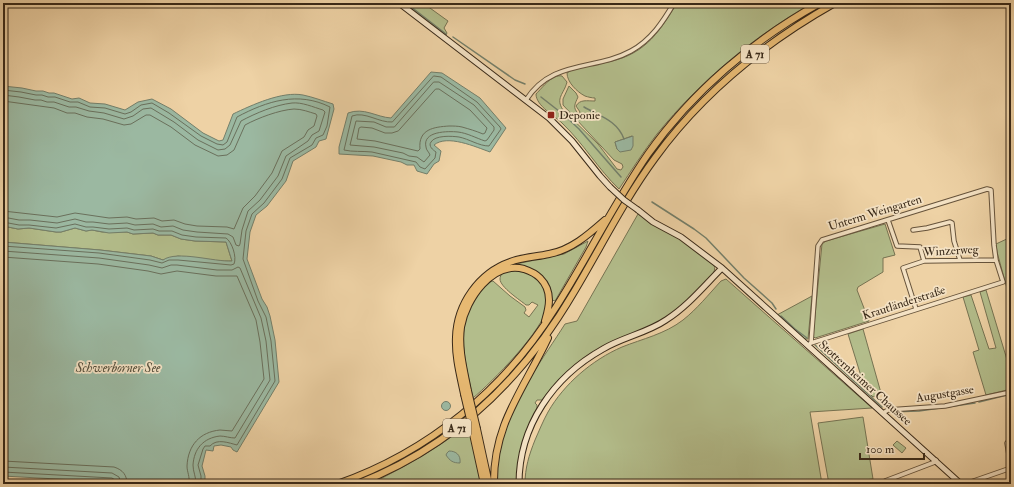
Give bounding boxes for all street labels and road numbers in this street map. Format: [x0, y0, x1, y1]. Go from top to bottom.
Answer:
road number: A 71 [741, 45, 769, 63]
street label: Unterm Weingarten [826, 192, 924, 234]
street label: Winzerweg [922, 242, 980, 260]
street label: Krautländerstraße [861, 283, 947, 323]
street label: Stotternheimer Chaussee [815, 337, 915, 429]
street label: Augustgasse [914, 382, 975, 406]
road number: A 71 [443, 419, 471, 437]

